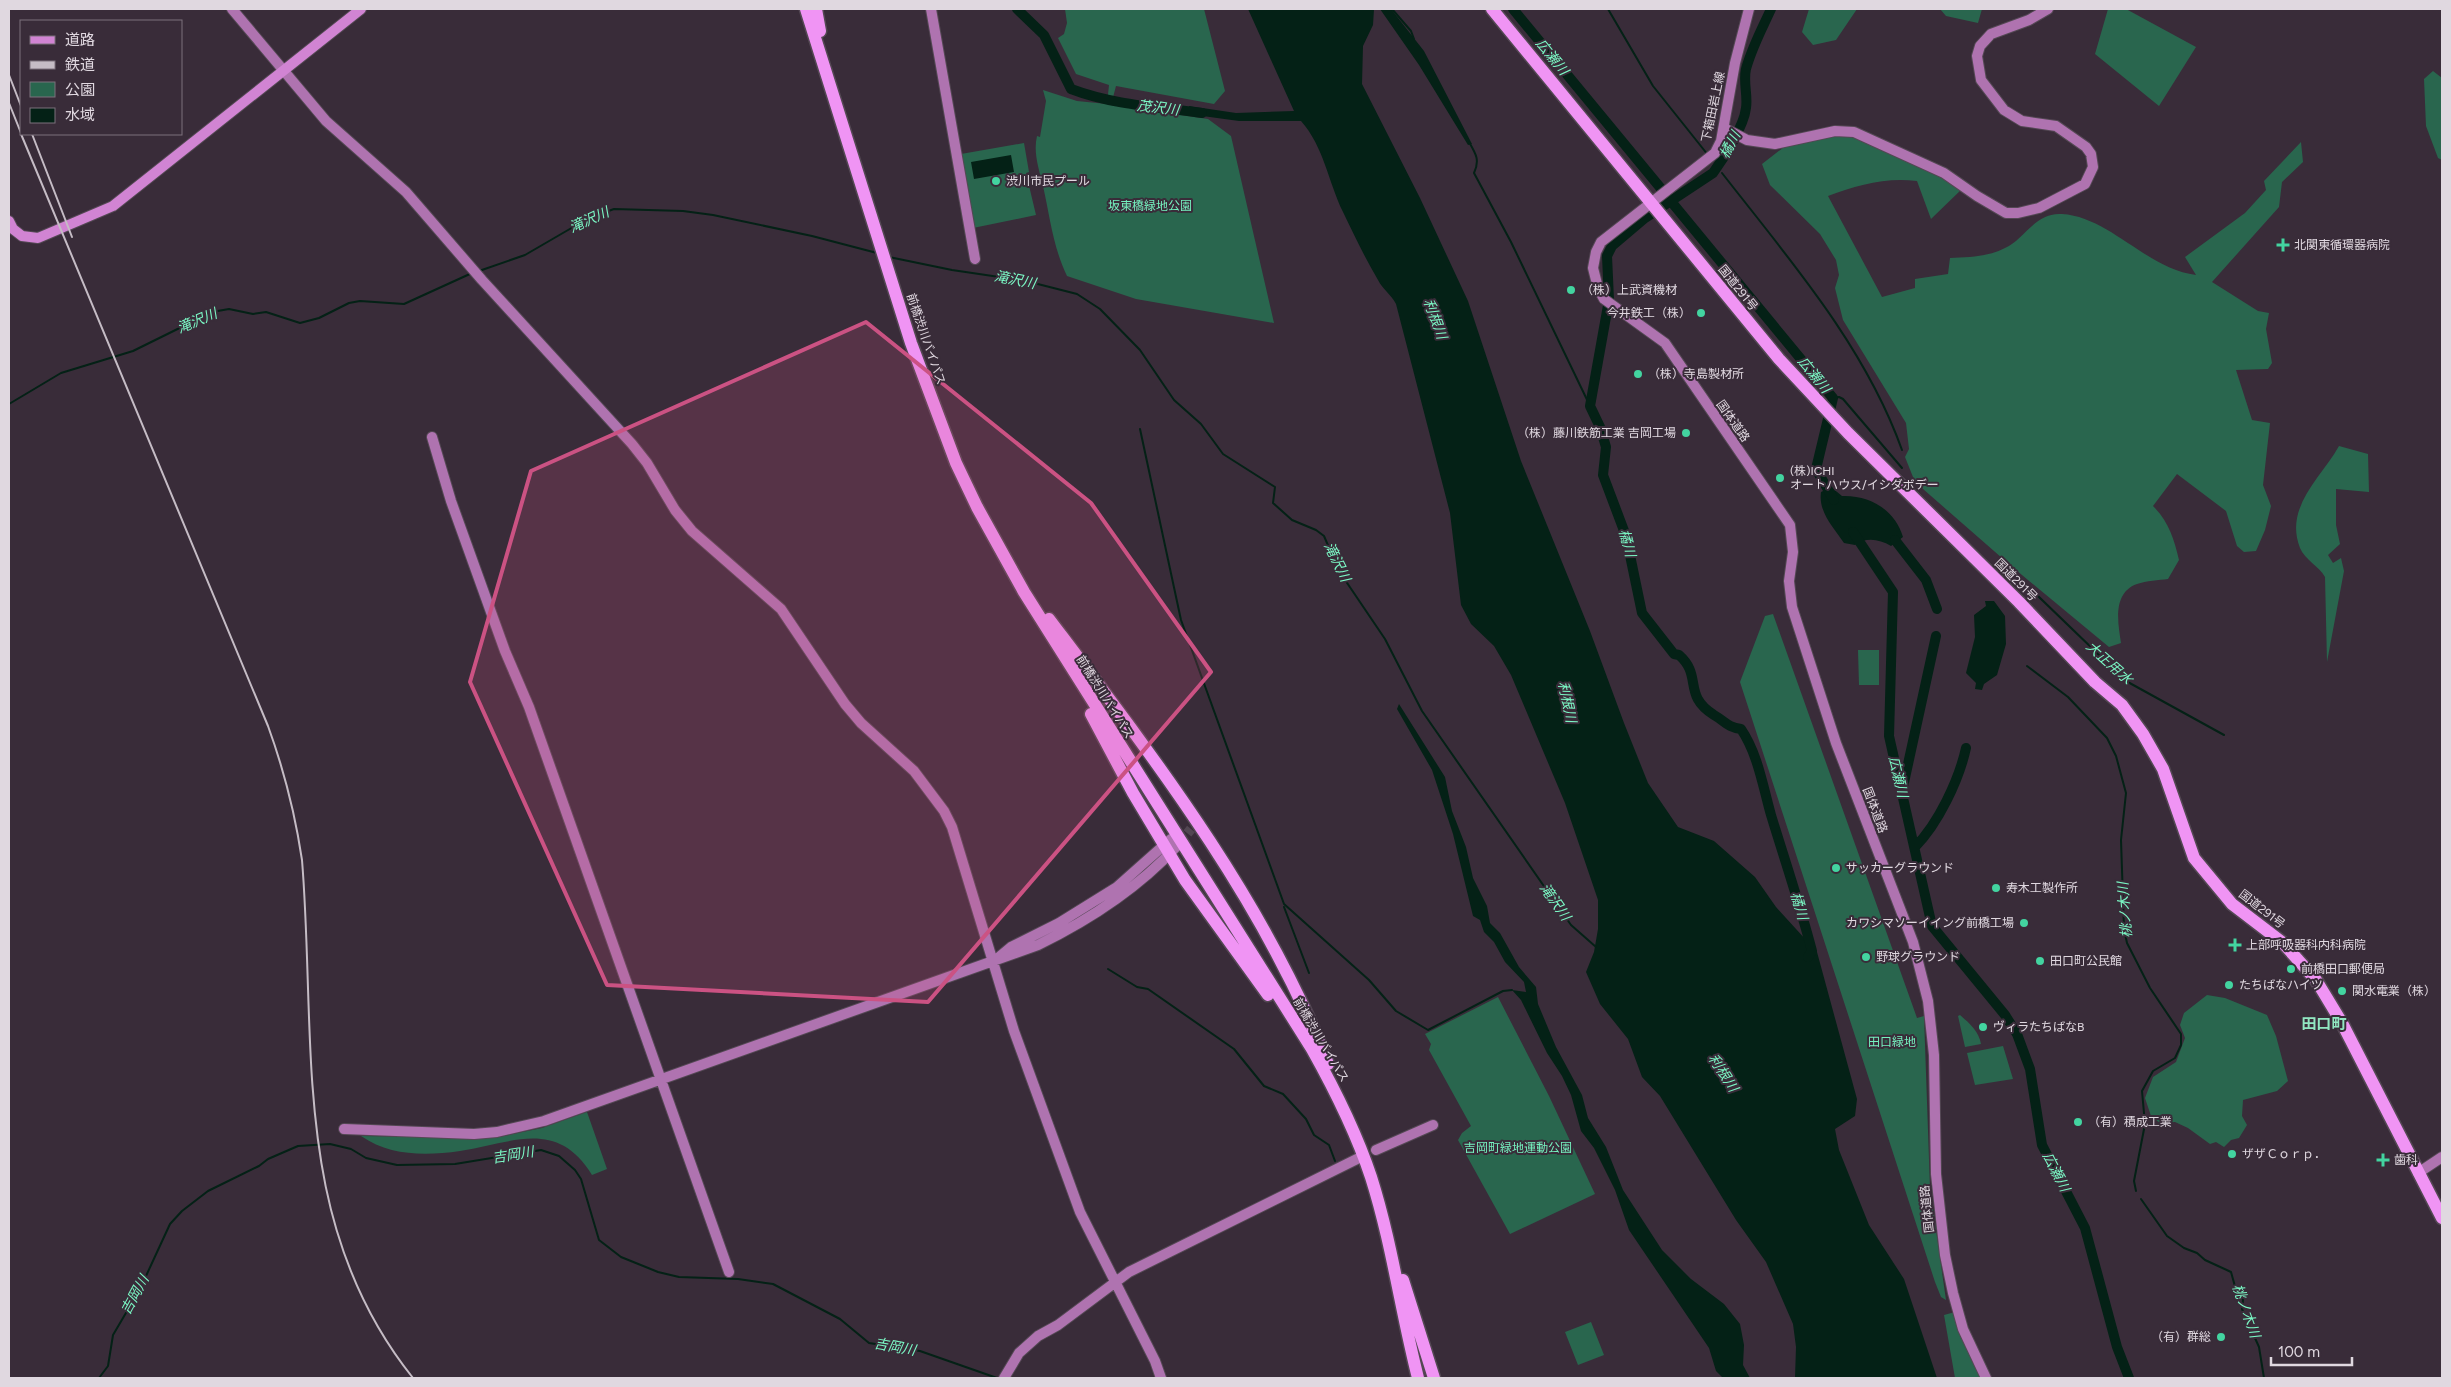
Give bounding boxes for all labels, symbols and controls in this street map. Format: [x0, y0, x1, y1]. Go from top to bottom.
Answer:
legend [20, 20, 182, 135]
text: 道路 [65, 31, 95, 49]
water label: 広瀬川 [1532, 35, 1573, 80]
text: 鉄道 [65, 56, 95, 74]
street label: 下箱田岩上線 [1699, 70, 1727, 144]
text: 公園 [65, 81, 95, 99]
water label: 茂沢川 [1136, 97, 1182, 119]
text: 水域 [65, 106, 95, 124]
water label: 橘川 [1716, 127, 1745, 161]
place label: 渋川市民プール [1006, 174, 1090, 188]
marker: 渋川市民プール [990, 175, 1002, 187]
park label: 坂東橋緑地公園 [1108, 199, 1192, 213]
water label: 滝沢川 [566, 203, 613, 236]
marker: 北関東循環器病院 [2276, 238, 2290, 252]
place label: 北関東循環器病院 [2294, 238, 2390, 252]
street label: 国道291号 [1715, 262, 1761, 314]
water label: 滝沢川 [993, 268, 1039, 293]
place label: （株）上武資機材 [1581, 283, 1677, 297]
marker: （株）上武資機材 [1565, 284, 1577, 296]
street label: 前橋渋川バイパス [904, 291, 948, 387]
water label: 利根川 [1420, 296, 1451, 344]
water label: 滝沢川 [174, 304, 221, 337]
place label: 今井鉄工（株） [1607, 306, 1691, 320]
marker: 今井鉄工（株） [1695, 307, 1707, 319]
water label: 広瀬川 [1794, 353, 1835, 398]
place label: （株）寺島製材所 [1648, 367, 1744, 381]
marker: （株）寺島製材所 [1632, 368, 1644, 380]
street label: 国体道路 [1713, 397, 1753, 445]
place label: （株）藤川鉄筋工業 吉岡工場 [1517, 426, 1676, 440]
marker: （株）藤川鉄筋工業 吉岡工場 [1680, 427, 1692, 439]
place label: (株)ICHI オートハウス/イシダボデー [1790, 464, 1939, 492]
marker: (株)ICHI オートハウス/イシダボデー [1774, 472, 1786, 484]
water label: 橘川 [1615, 527, 1639, 561]
water label: 滝沢川 [1320, 539, 1355, 586]
street label: 国道291号 [1992, 556, 2040, 604]
water label: 大正用水 [2083, 638, 2137, 689]
street label: 前橋渋川バイパス [1074, 653, 1136, 741]
water label: 利根川 [1554, 680, 1580, 726]
water label: 広瀬川 [1885, 755, 1911, 801]
street label: 国体道路 [1860, 785, 1890, 835]
place label: サッカーグラウンド [1846, 861, 1954, 875]
marker: サッカーグラウンド [1830, 862, 1842, 874]
water label: 桃ノ木川 [2114, 879, 2135, 939]
water label: 滝沢川 [1536, 880, 1575, 926]
place label: 寿木工製作所 [2006, 881, 2078, 895]
marker: 寿木工製作所 [1990, 882, 2002, 894]
street label: 国道291号 [2236, 887, 2288, 931]
water label: 橘川 [1787, 890, 1812, 924]
place label: カワシマソーイイング前橋工場 [1846, 916, 2014, 930]
marker: カワシマソーイイング前橋工場 [2018, 917, 2030, 929]
marker: 上部呼吸器科内科病院 [2228, 938, 2242, 952]
place label: 上部呼吸器科内科病院 [2246, 938, 2366, 952]
place label: 野球グラウンド [1876, 950, 1960, 964]
marker: 野球グラウンド [1860, 951, 1872, 963]
place label: 田口町公民館 [2050, 954, 2122, 968]
marker: 田口町公民館 [2034, 955, 2046, 967]
place label: 前橋田口郵便局 [2301, 962, 2385, 976]
marker: 前橋田口郵便局 [2285, 963, 2297, 975]
place label: たちばなハイツ [2239, 978, 2323, 992]
marker: たちばなハイツ [2223, 979, 2235, 991]
place label: 関水電業（株） [2352, 984, 2436, 998]
marker: 関水電業（株） [2336, 985, 2348, 997]
street label: 前橋渋川バイパス [1290, 995, 1352, 1085]
district label: 田口町 [2301, 1015, 2347, 1033]
place label: ヴィラたちばなB [1993, 1020, 2084, 1034]
marker: ヴィラたちばなB [1977, 1021, 1989, 1033]
park label: 田口緑地 [1868, 1035, 1916, 1049]
water label: 利根川 [1704, 1051, 1743, 1097]
place label: （有）積成工業 [2088, 1115, 2172, 1129]
marker: （有）積成工業 [2072, 1116, 2084, 1128]
park label: 吉岡町緑地運動公園 [1464, 1141, 1572, 1155]
water label: 吉岡川 [491, 1143, 537, 1167]
place label: ザザＣｏｒｐ． [2242, 1147, 2326, 1161]
marker: ザザＣｏｒｐ． [2226, 1148, 2238, 1160]
water label: 広瀬川 [2039, 1149, 2074, 1196]
marker: 歯科 [2376, 1153, 2390, 1167]
place label: 歯科 [2394, 1153, 2418, 1167]
street label: 国体道路 [1918, 1184, 1936, 1234]
water label: 吉岡川 [117, 1271, 154, 1317]
water label: 桃ノ木川 [2228, 1282, 2264, 1342]
place label: （有）群総 [2151, 1330, 2211, 1344]
marker: （有）群総 [2215, 1331, 2227, 1343]
scale bar [2271, 1334, 2352, 1366]
water label: 吉岡川 [873, 1335, 919, 1359]
text: 100 m [2278, 1343, 2320, 1361]

